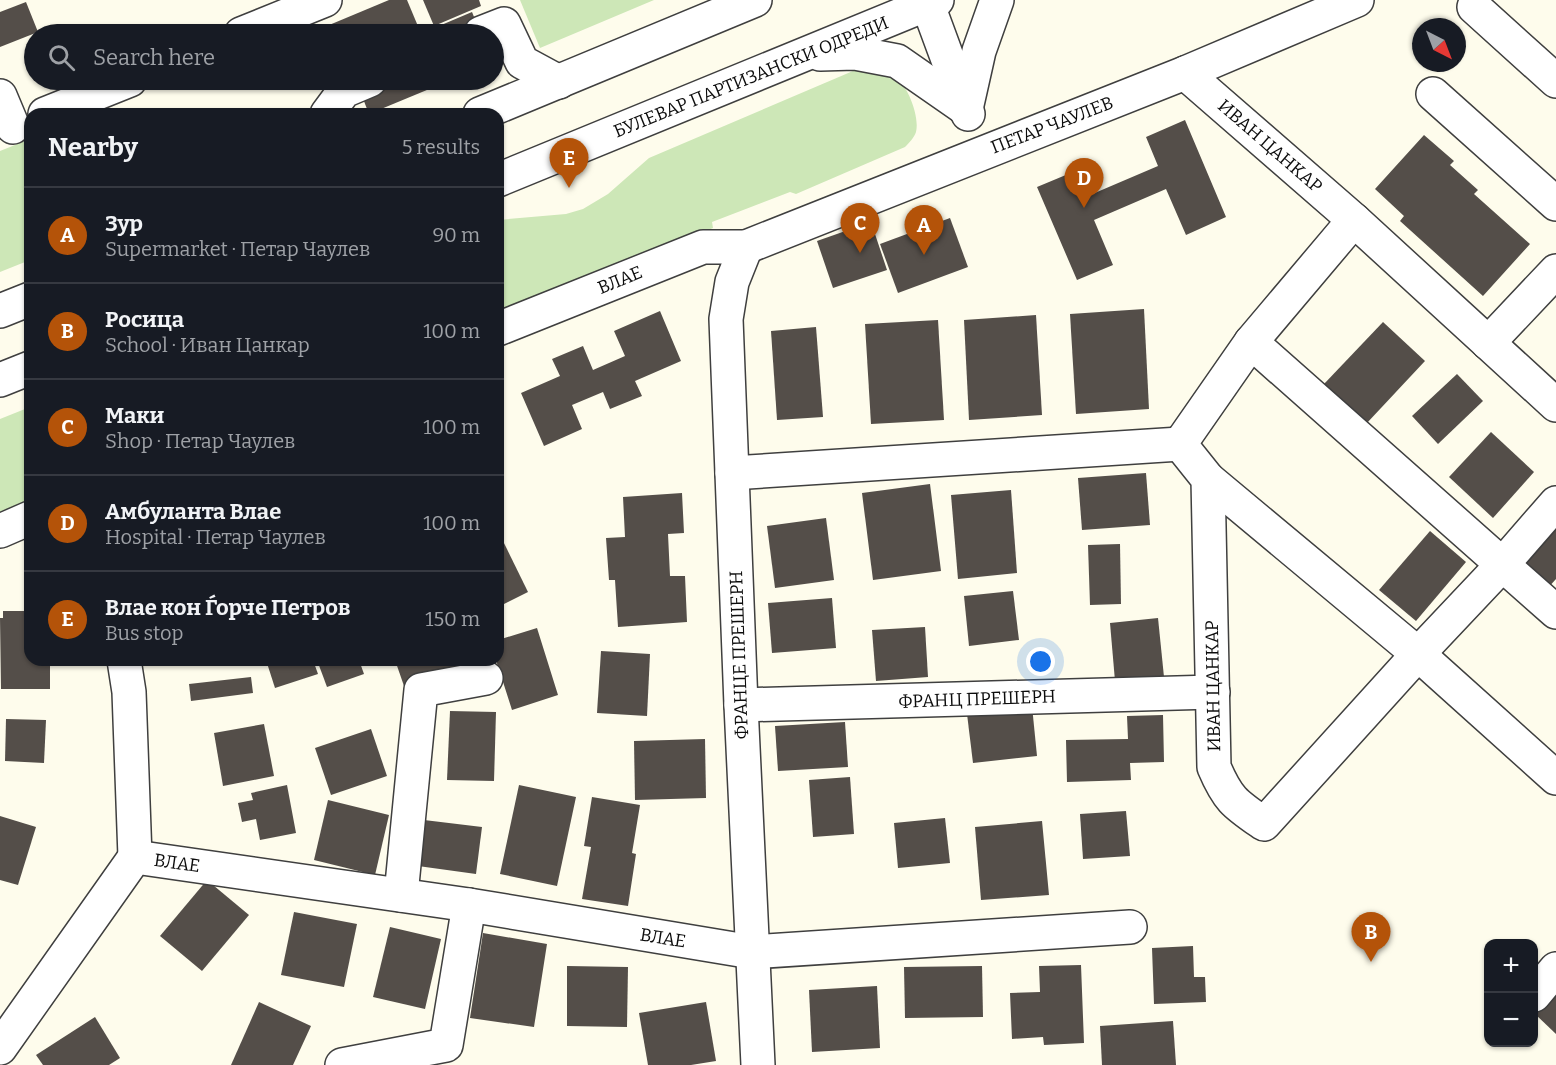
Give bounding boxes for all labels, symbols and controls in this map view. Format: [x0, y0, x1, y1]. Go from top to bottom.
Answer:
street label: БУЛЕВАР ПАРТИЗАНСКИ ОДРЕДИ [610, 12, 892, 142]
north arrow [1412, 18, 1466, 72]
search box [24, 24, 504, 90]
icon: search [45, 41, 78, 74]
text: Search here [93, 44, 215, 71]
street label: ПЕТАР ЧАУЛЕВ [988, 92, 1116, 158]
street label: ИВАН ЦАНКАР [1213, 95, 1327, 198]
text: Nearby [48, 132, 138, 163]
text: 5 results [402, 135, 480, 159]
pin: E [550, 138, 588, 188]
pin: D [1064, 158, 1104, 208]
pin: C [840, 204, 880, 253]
pin: A [904, 206, 944, 255]
text: Зур [105, 210, 143, 237]
text: A [60, 223, 75, 247]
text: 90 m [432, 223, 480, 247]
text: Supermarket · Петар Чаулев [105, 237, 370, 261]
street label: ВЛАЕ [594, 261, 646, 299]
text: Росица [105, 306, 184, 333]
text: B [61, 319, 74, 343]
text: 100 m [423, 319, 480, 343]
text: School · Иван Цанкар [105, 333, 310, 357]
text: Маки [105, 402, 164, 429]
text: C [61, 415, 74, 439]
text: 100 m [423, 415, 480, 439]
text: Shop · Петар Чаулев [105, 429, 295, 453]
text: Амбуланта Влае [105, 498, 281, 525]
text: D [60, 511, 75, 535]
text: 100 m [423, 511, 480, 535]
text: Hospital · Петар Чаулев [105, 525, 326, 549]
street label: ФРАНЦE ПРЕШЕРН [725, 570, 753, 740]
text: Влае кон Ѓорче Петров [105, 594, 351, 621]
text: E [61, 607, 74, 631]
text: 150 m [425, 607, 480, 631]
street label: ИВАН ЦАНКАР [1201, 620, 1225, 752]
text: Bus stop [105, 621, 183, 645]
your location [1026, 647, 1055, 676]
street label: ФРАНЦ ПРЕШЕРН [898, 685, 1056, 713]
street label: ВЛАЕ [153, 849, 201, 877]
pin: B [1352, 912, 1390, 962]
street label: ВЛАЕ [638, 924, 688, 952]
map controls [1484, 939, 1538, 1047]
button: + [1484, 939, 1538, 993]
button: − [1484, 993, 1538, 1047]

